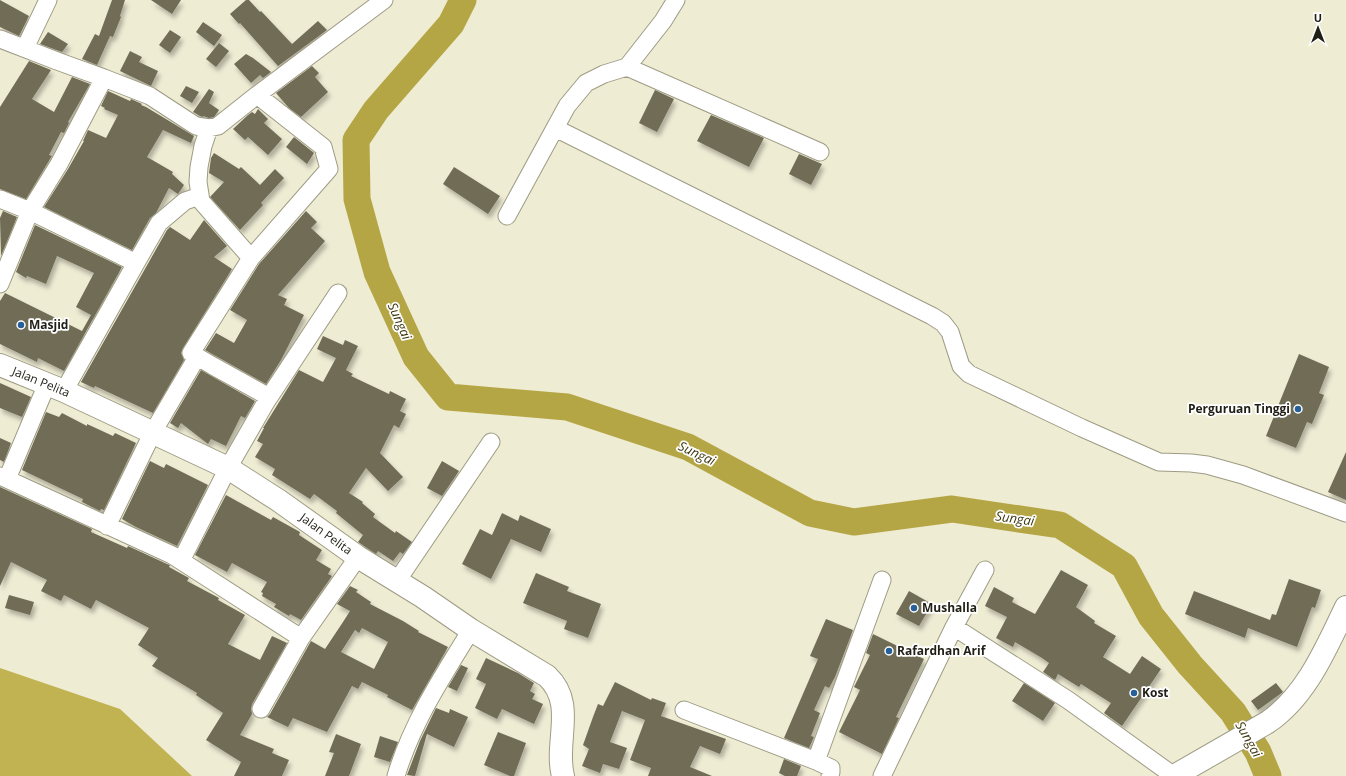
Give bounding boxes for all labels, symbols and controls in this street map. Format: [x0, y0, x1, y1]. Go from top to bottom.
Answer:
north arrow [1298, 8, 1338, 48]
text: U [1314, 10, 1322, 25]
water label: Sungai [384, 300, 416, 343]
place label: Masjid [29, 316, 68, 333]
marker: Masjid [16, 320, 26, 330]
street label: Jalan Pelita [9, 362, 73, 401]
place label: Perguruan Tinggi [1188, 400, 1290, 417]
marker: Perguruan Tinggi [1293, 404, 1303, 414]
water label: Sungai [676, 437, 719, 470]
water label: Sungai [994, 506, 1036, 530]
street label: Jalan Pelita [296, 508, 356, 558]
place label: Mushalla [922, 599, 977, 616]
marker: Mushalla [909, 603, 919, 613]
place label: Rafardhan Arif [897, 642, 987, 659]
marker: Rafardhan Arif [884, 646, 894, 656]
place label: Kost [1142, 684, 1169, 701]
marker: Kost [1129, 688, 1139, 698]
water label: Sungai [1231, 718, 1267, 761]

